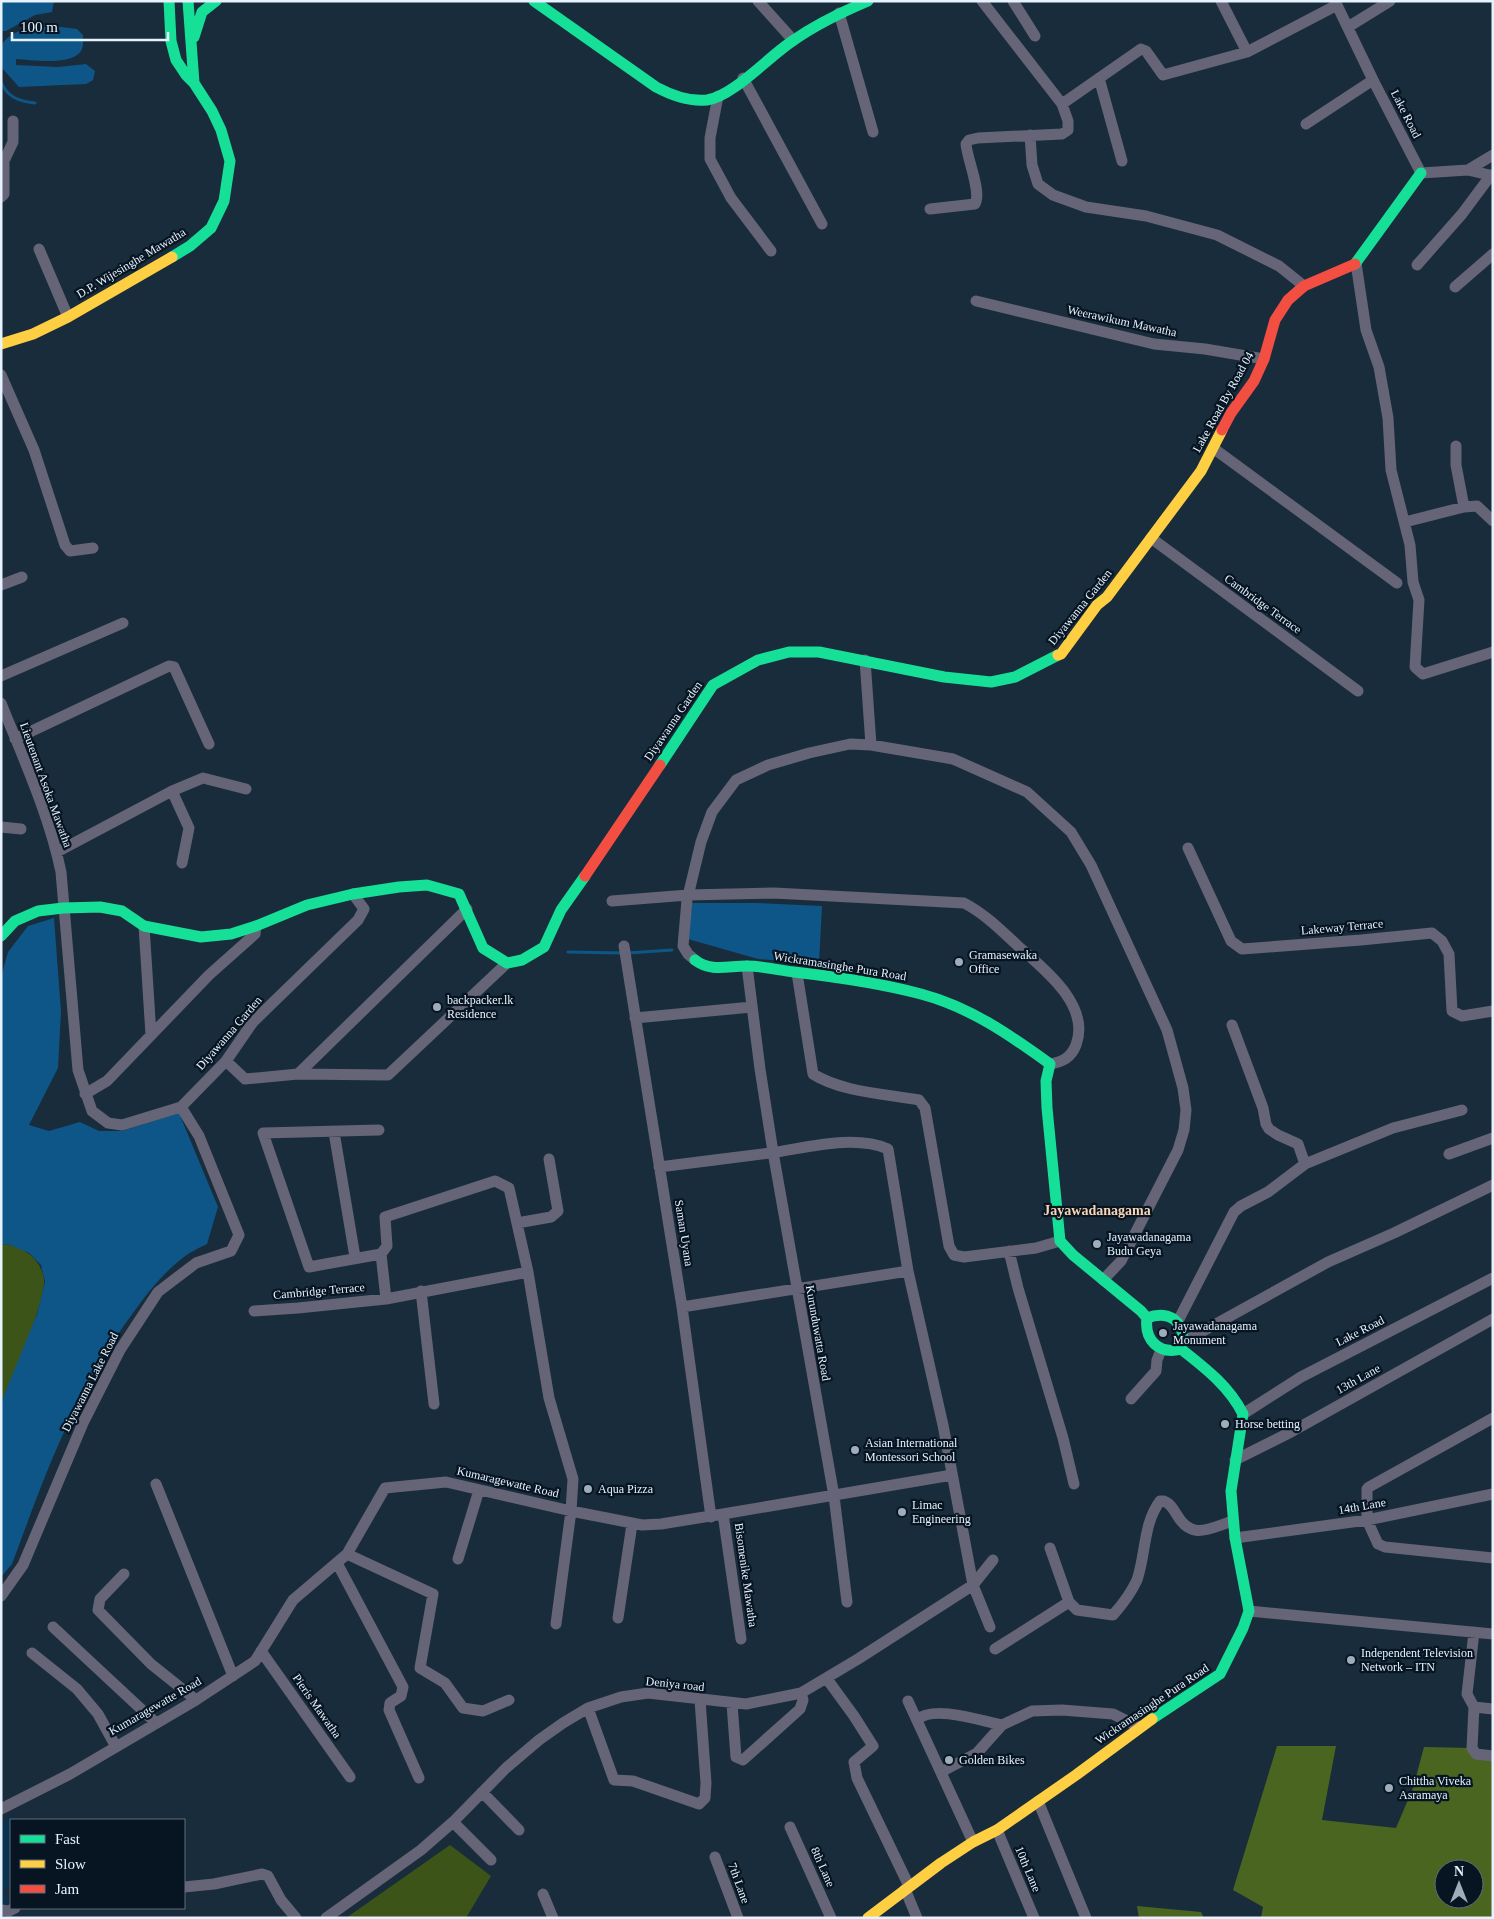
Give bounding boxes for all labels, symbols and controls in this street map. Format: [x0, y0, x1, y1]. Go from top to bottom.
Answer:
scale bar [12, 10, 169, 42]
text: 100 m [20, 19, 58, 35]
street label: Lake Road [1388, 88, 1424, 140]
street label: D.P. Wijesinghe Mawatha [74, 225, 189, 301]
street label: Weerawikum Mawatha [1066, 303, 1179, 340]
street label: Lake Road By Road 04 [1190, 349, 1256, 455]
street label: Diyawanna Garden [1045, 566, 1115, 648]
street label: Cambridge Terrace [1222, 571, 1304, 637]
street label: Diyawanna Garden [641, 679, 705, 763]
street label: Lieutenant Asoka Mawatha [17, 721, 75, 850]
street label: Lakeway Terrace [1300, 916, 1384, 938]
place label: Gramasewaka Office [969, 948, 1038, 976]
street label: Wickramasinghe Pura Road [773, 949, 907, 983]
marker: Gramasewaka Office [953, 956, 965, 968]
street label: Diyawanna Garden [193, 993, 265, 1073]
place label: backpacker.lk Residence [447, 993, 513, 1021]
marker: backpacker.lk Residence [431, 1001, 443, 1013]
street label: Saman Uyana [672, 1199, 696, 1268]
district label: Jayawadanagama [1043, 1203, 1151, 1218]
place label: Jayawadanagama Budu Geya [1107, 1230, 1192, 1258]
marker: Jayawadanagama Budu Geya [1091, 1238, 1103, 1250]
street label: Cambridge Terrace [273, 1280, 365, 1302]
street label: Kurunduwatta Road [803, 1284, 833, 1382]
street label: Lake Road [1334, 1313, 1386, 1349]
place label: Jayawadanagama Monument [1173, 1319, 1258, 1347]
marker: Jayawadanagama Monument [1157, 1327, 1169, 1339]
street label: Diyawanna Lake Road [59, 1330, 121, 1434]
street label: 13th Lane [1333, 1361, 1383, 1397]
place label: Horse betting [1235, 1417, 1300, 1431]
marker: Horse betting [1219, 1418, 1231, 1430]
place label: Asian International Montessori School [865, 1436, 958, 1464]
marker: Asian International Montessori School [849, 1444, 861, 1456]
street label: Kumaragewatte Road [456, 1463, 560, 1501]
place label: Aqua Pizza [598, 1482, 654, 1496]
marker: Aqua Pizza [582, 1483, 594, 1495]
street label: 14th Lane [1337, 1495, 1387, 1517]
place label: Limac Engineering [912, 1498, 971, 1526]
marker: Limac Engineering [896, 1506, 908, 1518]
street label: Bisomenike Mawatha [732, 1522, 760, 1629]
place label: Independent Television Network – ITN [1361, 1646, 1473, 1674]
marker: Independent Television Network – ITN [1345, 1654, 1357, 1666]
street label: Wickramasinghe Pura Road [1092, 1661, 1212, 1747]
street label: Pieris Mawatha [290, 1671, 345, 1741]
street label: Kumaragewatte Road [106, 1674, 204, 1738]
street label: Deniya road [645, 1674, 705, 1694]
place label: Golden Bikes [959, 1753, 1025, 1767]
marker: Golden Bikes [943, 1754, 955, 1766]
place label: Chittha Viveka Asramaya [1399, 1774, 1472, 1802]
marker: Chittha Viveka Asramaya [1383, 1782, 1395, 1794]
legend [10, 1819, 185, 1909]
text: Fast [55, 1831, 81, 1847]
street label: 10th Lane [1012, 1844, 1044, 1894]
street label: 8th Lane [808, 1845, 838, 1889]
text: Slow [55, 1856, 86, 1872]
north arrow [1434, 1859, 1484, 1909]
street label: 7th Lane [725, 1861, 753, 1905]
text: N [1454, 1864, 1464, 1879]
text: Jam [55, 1881, 79, 1897]

